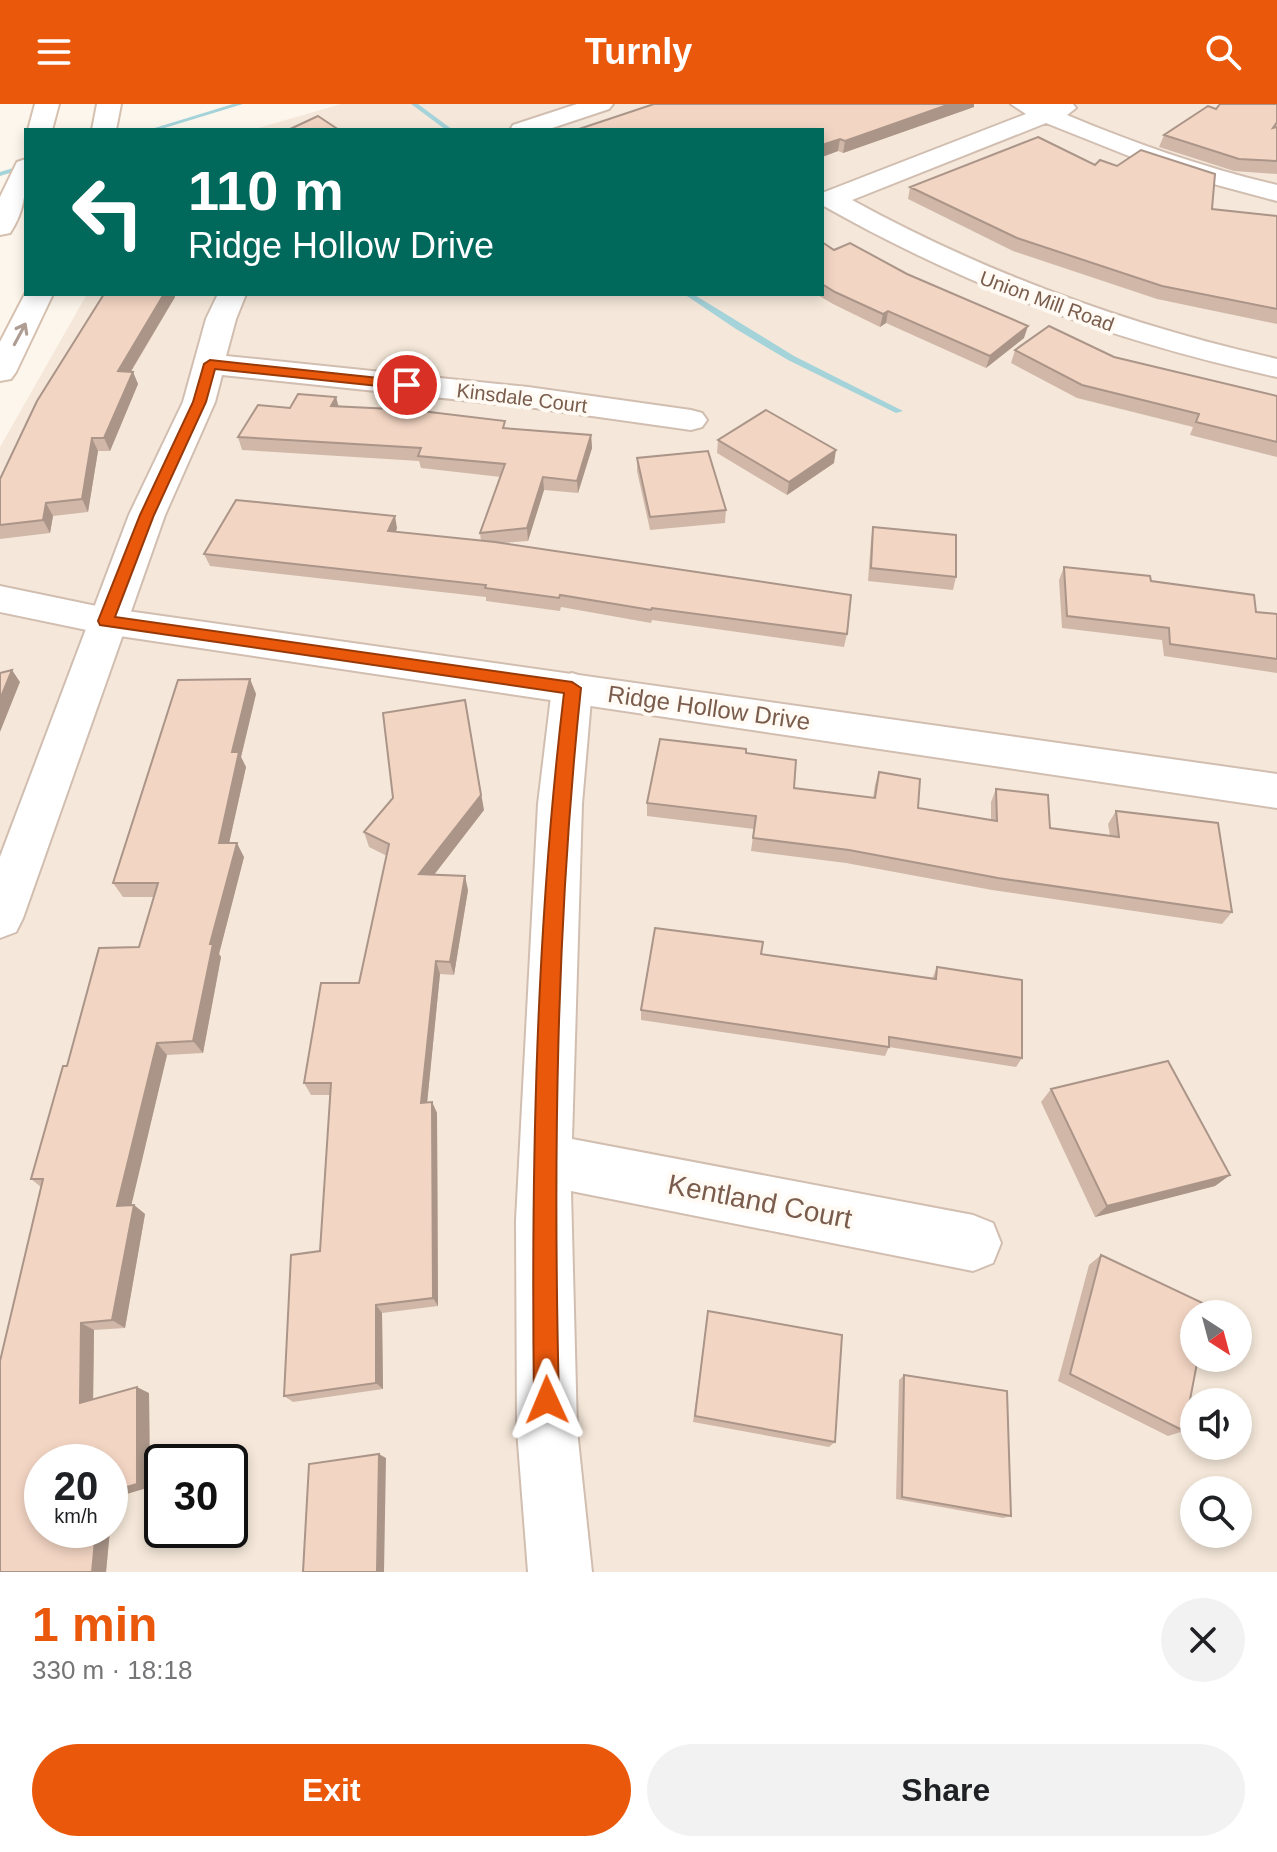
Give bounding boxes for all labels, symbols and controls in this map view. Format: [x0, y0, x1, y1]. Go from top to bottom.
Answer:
icon: menu [32, 30, 76, 74]
icon: search [1201, 30, 1245, 74]
text: Turnly [585, 31, 692, 72]
text: 110 m [188, 159, 344, 222]
icon: left [56, 160, 160, 264]
text: Ridge Hollow Drive [188, 225, 494, 266]
street label: Union Mill Road [977, 267, 1117, 335]
one-way arrow [13, 322, 29, 346]
pin [373, 351, 441, 419]
icon: arrive [385, 363, 429, 407]
street label: Kinsdale Court [456, 379, 589, 417]
street label: Ridge Hollow Drive [606, 680, 812, 735]
street label: Kentland Court [665, 1168, 855, 1235]
north arrow [1180, 1300, 1252, 1372]
map controls [1180, 1300, 1252, 1548]
position arrow [505, 1358, 589, 1442]
button: sound [1180, 1388, 1252, 1460]
speed limit sign: 30 [144, 1444, 248, 1548]
text: 20 [54, 1464, 98, 1508]
button: search [1180, 1476, 1252, 1548]
text: km/h [54, 1505, 98, 1527]
text: 1 min [32, 1598, 157, 1651]
button: close [1161, 1598, 1245, 1682]
text: 330 m · 18:18 [32, 1655, 192, 1685]
button: Exit [32, 1744, 631, 1836]
button: Share [647, 1744, 1245, 1836]

